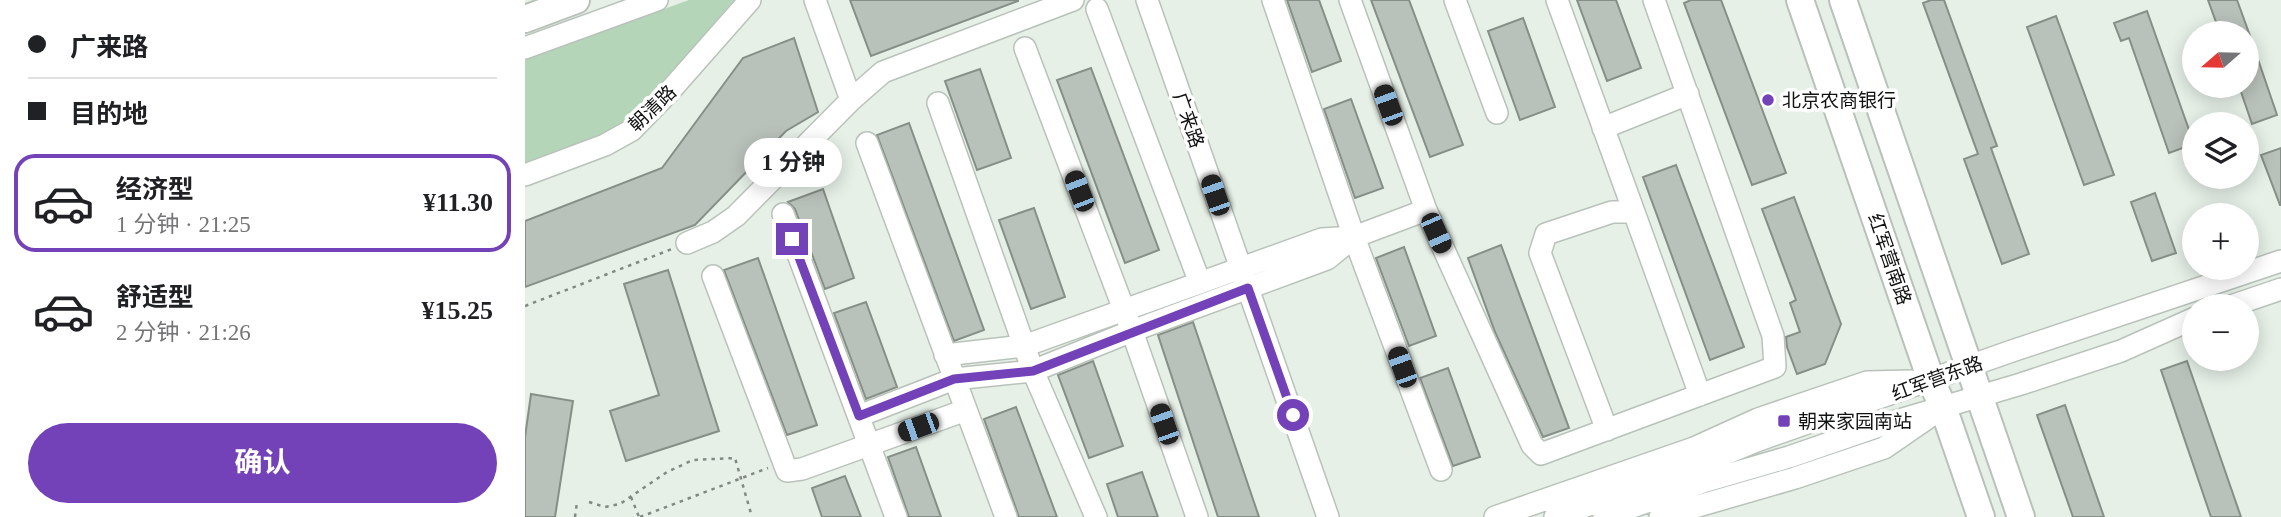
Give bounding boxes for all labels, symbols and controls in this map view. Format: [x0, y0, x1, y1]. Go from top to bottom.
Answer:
north arrow [2182, 21, 2259, 98]
map controls [2182, 21, 2259, 371]
text: 广来路 [70, 33, 148, 62]
street label: 朝清路 [625, 81, 680, 136]
car [1371, 82, 1406, 128]
street label: 广来路 [1169, 90, 1208, 151]
place label: 北京农商银行 [1782, 90, 1896, 111]
marker: 北京农商银行 [1760, 92, 1776, 108]
text: 目的地 [70, 100, 148, 129]
button: layers [2182, 112, 2259, 189]
callout: 1 分钟 [743, 138, 841, 187]
text: 1 分钟 [761, 150, 825, 175]
car [1062, 168, 1097, 214]
icon: car [32, 172, 95, 235]
car [1199, 172, 1232, 218]
text: 经济型 [116, 175, 194, 204]
text: ¥11.30 [423, 188, 493, 217]
button: + [2182, 203, 2259, 280]
car [1418, 210, 1455, 256]
street label: 红军营南路 [1864, 211, 1915, 308]
text: 1 分钟 · 21:25 [116, 212, 251, 237]
route end [776, 223, 808, 255]
icon: car [32, 280, 95, 343]
text: 舒适型 [116, 283, 194, 312]
button: − [2182, 294, 2259, 371]
text: ¥15.25 [422, 296, 493, 325]
text: 2 分钟 · 21:26 [116, 320, 251, 345]
car [1385, 344, 1420, 390]
street label: 红军营东路 [1889, 352, 1985, 405]
route start [1277, 399, 1309, 431]
car [1148, 401, 1181, 447]
car [895, 410, 942, 444]
place label: 朝来家园南站 [1798, 411, 1912, 432]
marker: 朝来家园南站 [1776, 413, 1792, 429]
button: 确认 [28, 423, 497, 503]

